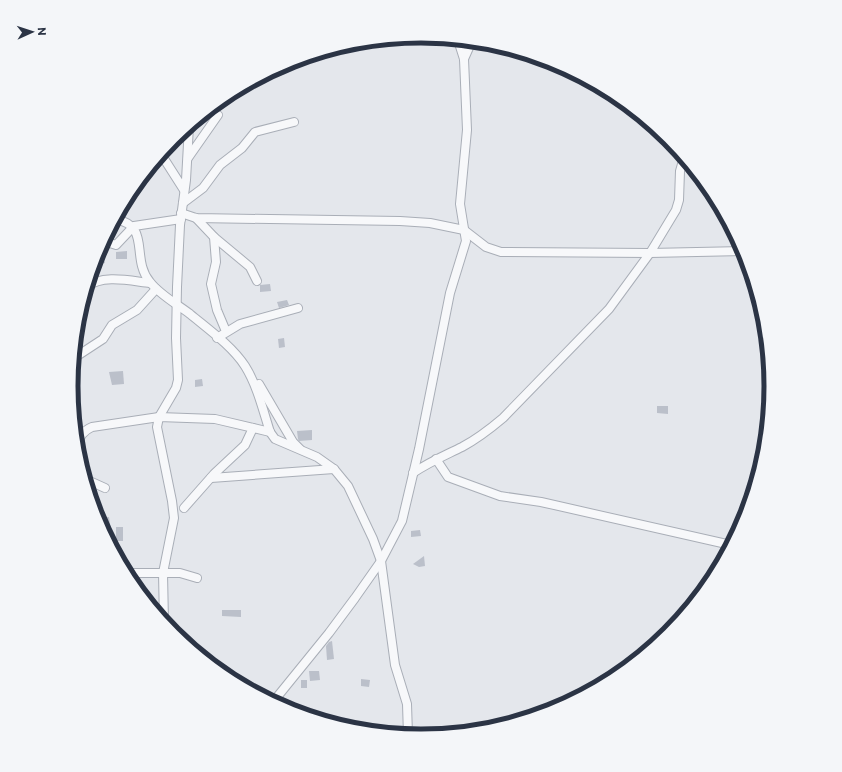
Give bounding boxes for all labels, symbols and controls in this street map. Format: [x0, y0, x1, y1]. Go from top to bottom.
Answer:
north arrow [12, 12, 52, 52]
text: N [36, 27, 49, 36]

